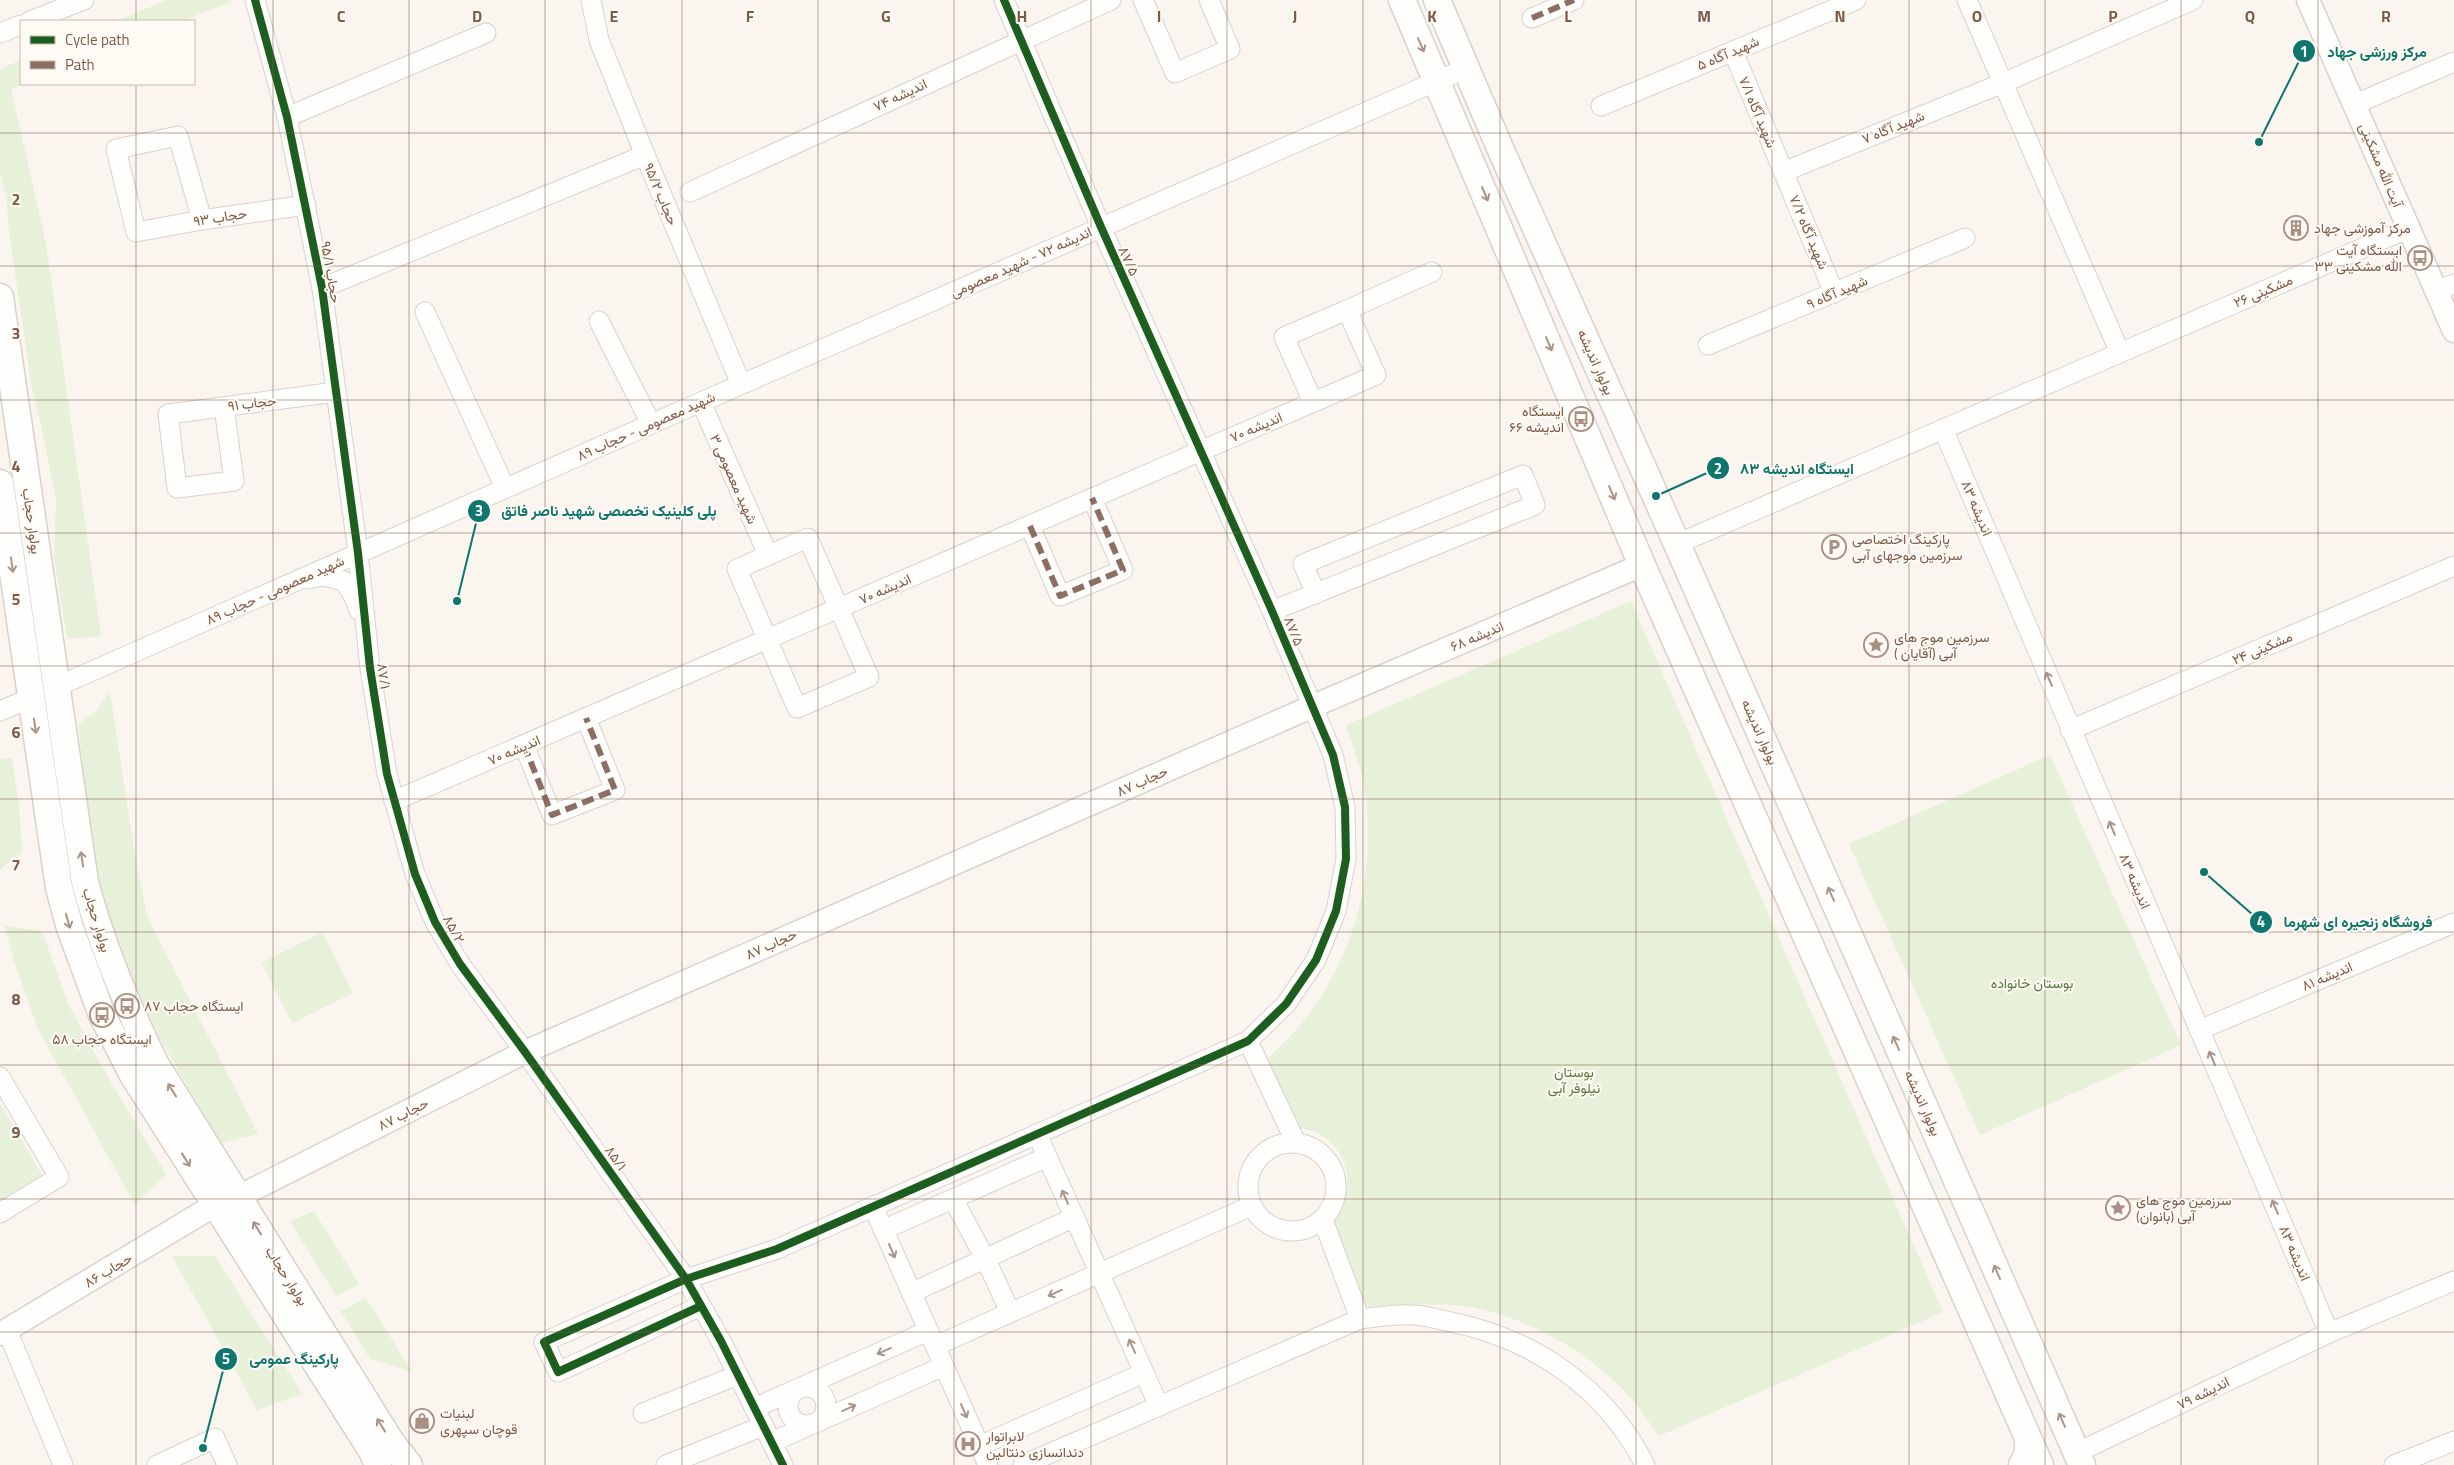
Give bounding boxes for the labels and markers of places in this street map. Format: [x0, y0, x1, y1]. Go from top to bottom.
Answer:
callout: مرکز ورزشی جهاد [2292, 36, 2437, 66]
building icon: مرکز آموزشی جهاد [2283, 215, 2309, 241]
place label: مرکز آموزشی جهاد [2314, 217, 2411, 238]
place label: ایستگاه آیت الله مشکینی ۳۳ [2314, 239, 2402, 276]
bus stop icon: ایستگاه آیت الله مشکینی ۳۳ [2407, 245, 2433, 271]
place label: ایستگاه اندیشه ۶۶ [1509, 400, 1564, 437]
bus stop icon: ایستگاه اندیشه ۶۶ [1568, 406, 1594, 432]
callout: ایستگاه اندیشه ۸۳ [1705, 453, 1864, 483]
callout: پلی کلینیک تخصصی شهید ناصر فاتق [466, 496, 726, 526]
place label: پارکینگ اختصاصی سرزمین موجهای آبی [1852, 528, 1963, 565]
parking icon: پارکینگ اختصاصی سرزمین موجهای آبی [1821, 534, 1847, 560]
place label: سرزمین موج های آبی (آقایان ) [1894, 626, 1990, 663]
place icon: سرزمین موج های آبی (آقایان ) [1863, 632, 1889, 658]
callout: فروشگاه زنجیره ای شهرما [2248, 907, 2442, 937]
bus stop icon: ایستگاه حجاب ۸۷ [114, 993, 140, 1019]
place label: ایستگاه حجاب ۸۷ [144, 995, 244, 1016]
bus stop icon: ایستگاه حجاب ۵۸ [89, 1002, 115, 1028]
place label: ایستگاه حجاب ۵۸ [52, 1028, 152, 1049]
place label: سرزمین موج های آبی (بانوان) [2136, 1189, 2232, 1226]
place icon: سرزمین موج های آبی (بانوان) [2105, 1195, 2131, 1221]
callout: پارکینگ عمومی [214, 1344, 349, 1374]
place label: لبنیات قوچان سپهری [440, 1402, 517, 1439]
shop icon: لبنیات قوچان سپهری [409, 1408, 435, 1434]
place label: لابراتوار دندانسازی دنتالین [985, 1425, 1084, 1462]
hospital icon: لابراتوار دندانسازی دنتالین [955, 1431, 981, 1457]

